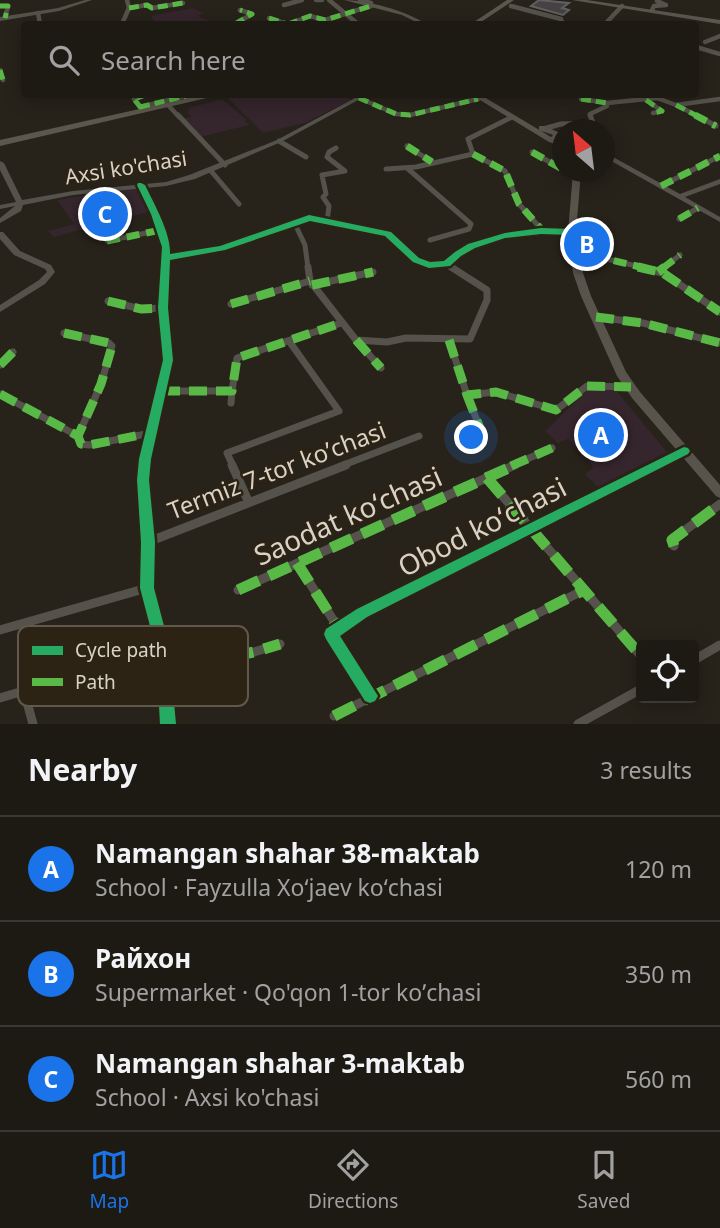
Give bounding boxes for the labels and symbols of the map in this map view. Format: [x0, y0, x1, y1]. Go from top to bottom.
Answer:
north arrow [552, 119, 615, 182]
street label: Axsi ko'chasi [63, 144, 189, 190]
pin: C [82, 188, 128, 240]
pin: B [564, 218, 610, 270]
pin: A [578, 409, 624, 461]
street label: Termiz 7-tor koʼchasi [163, 413, 390, 526]
your location [454, 420, 488, 454]
street label: Saodat koʻchasi [247, 457, 448, 574]
street label: Obod koʻchasi [391, 467, 572, 585]
legend [18, 626, 248, 706]
text: Cycle path [75, 637, 167, 663]
text: Path [75, 669, 116, 695]

